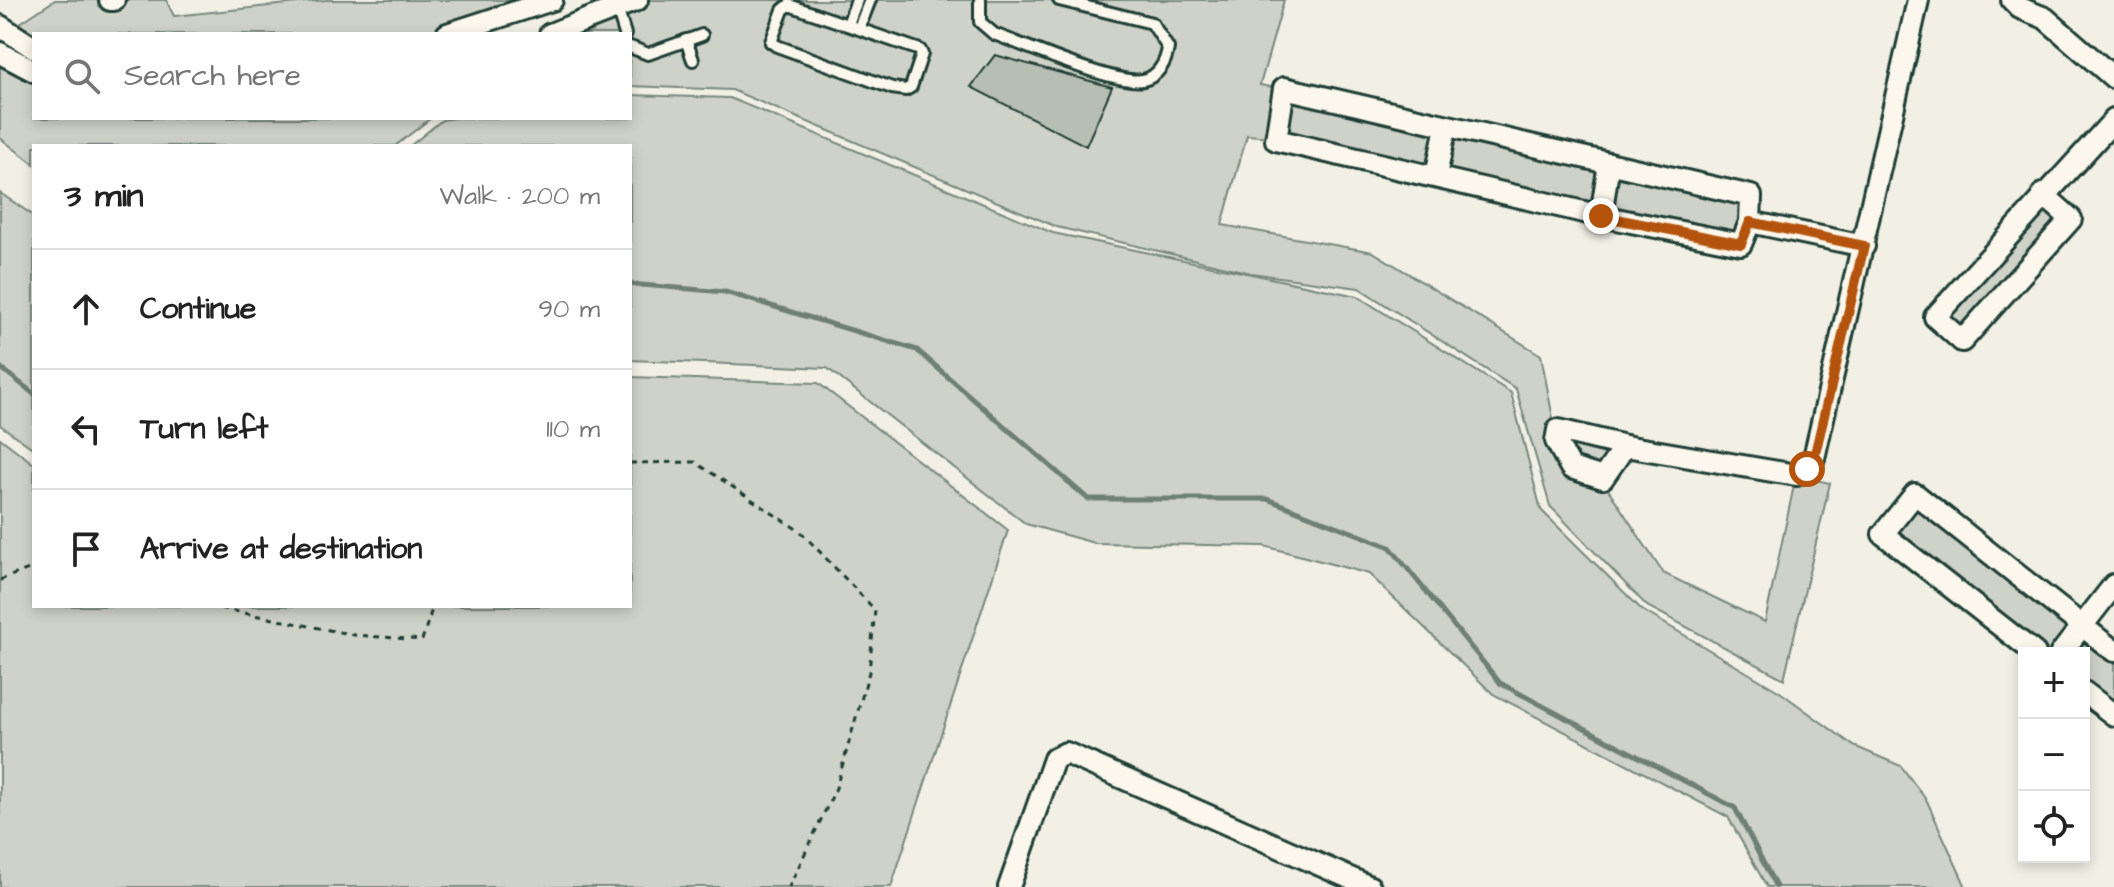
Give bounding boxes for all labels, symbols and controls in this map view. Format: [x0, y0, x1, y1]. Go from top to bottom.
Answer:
search box [32, 32, 632, 120]
icon: search [60, 54, 104, 98]
text: Search here [124, 55, 301, 97]
text: 3 min [64, 172, 144, 220]
text: Walk · 200 m [439, 178, 600, 214]
route end [1583, 198, 1619, 234]
icon: ahead [64, 287, 108, 331]
text: Continue [140, 288, 256, 330]
text: 90 m [538, 291, 600, 327]
icon: left [64, 407, 108, 451]
text: Turn left [140, 408, 268, 450]
text: 110 m [546, 411, 600, 447]
route start [1789, 451, 1825, 487]
icon: arrive [64, 527, 108, 571]
text: Arrive at destination [140, 528, 422, 570]
map controls [2018, 647, 2090, 863]
button: + [2018, 647, 2090, 719]
button: − [2018, 719, 2090, 791]
button: locate [2018, 791, 2090, 863]

